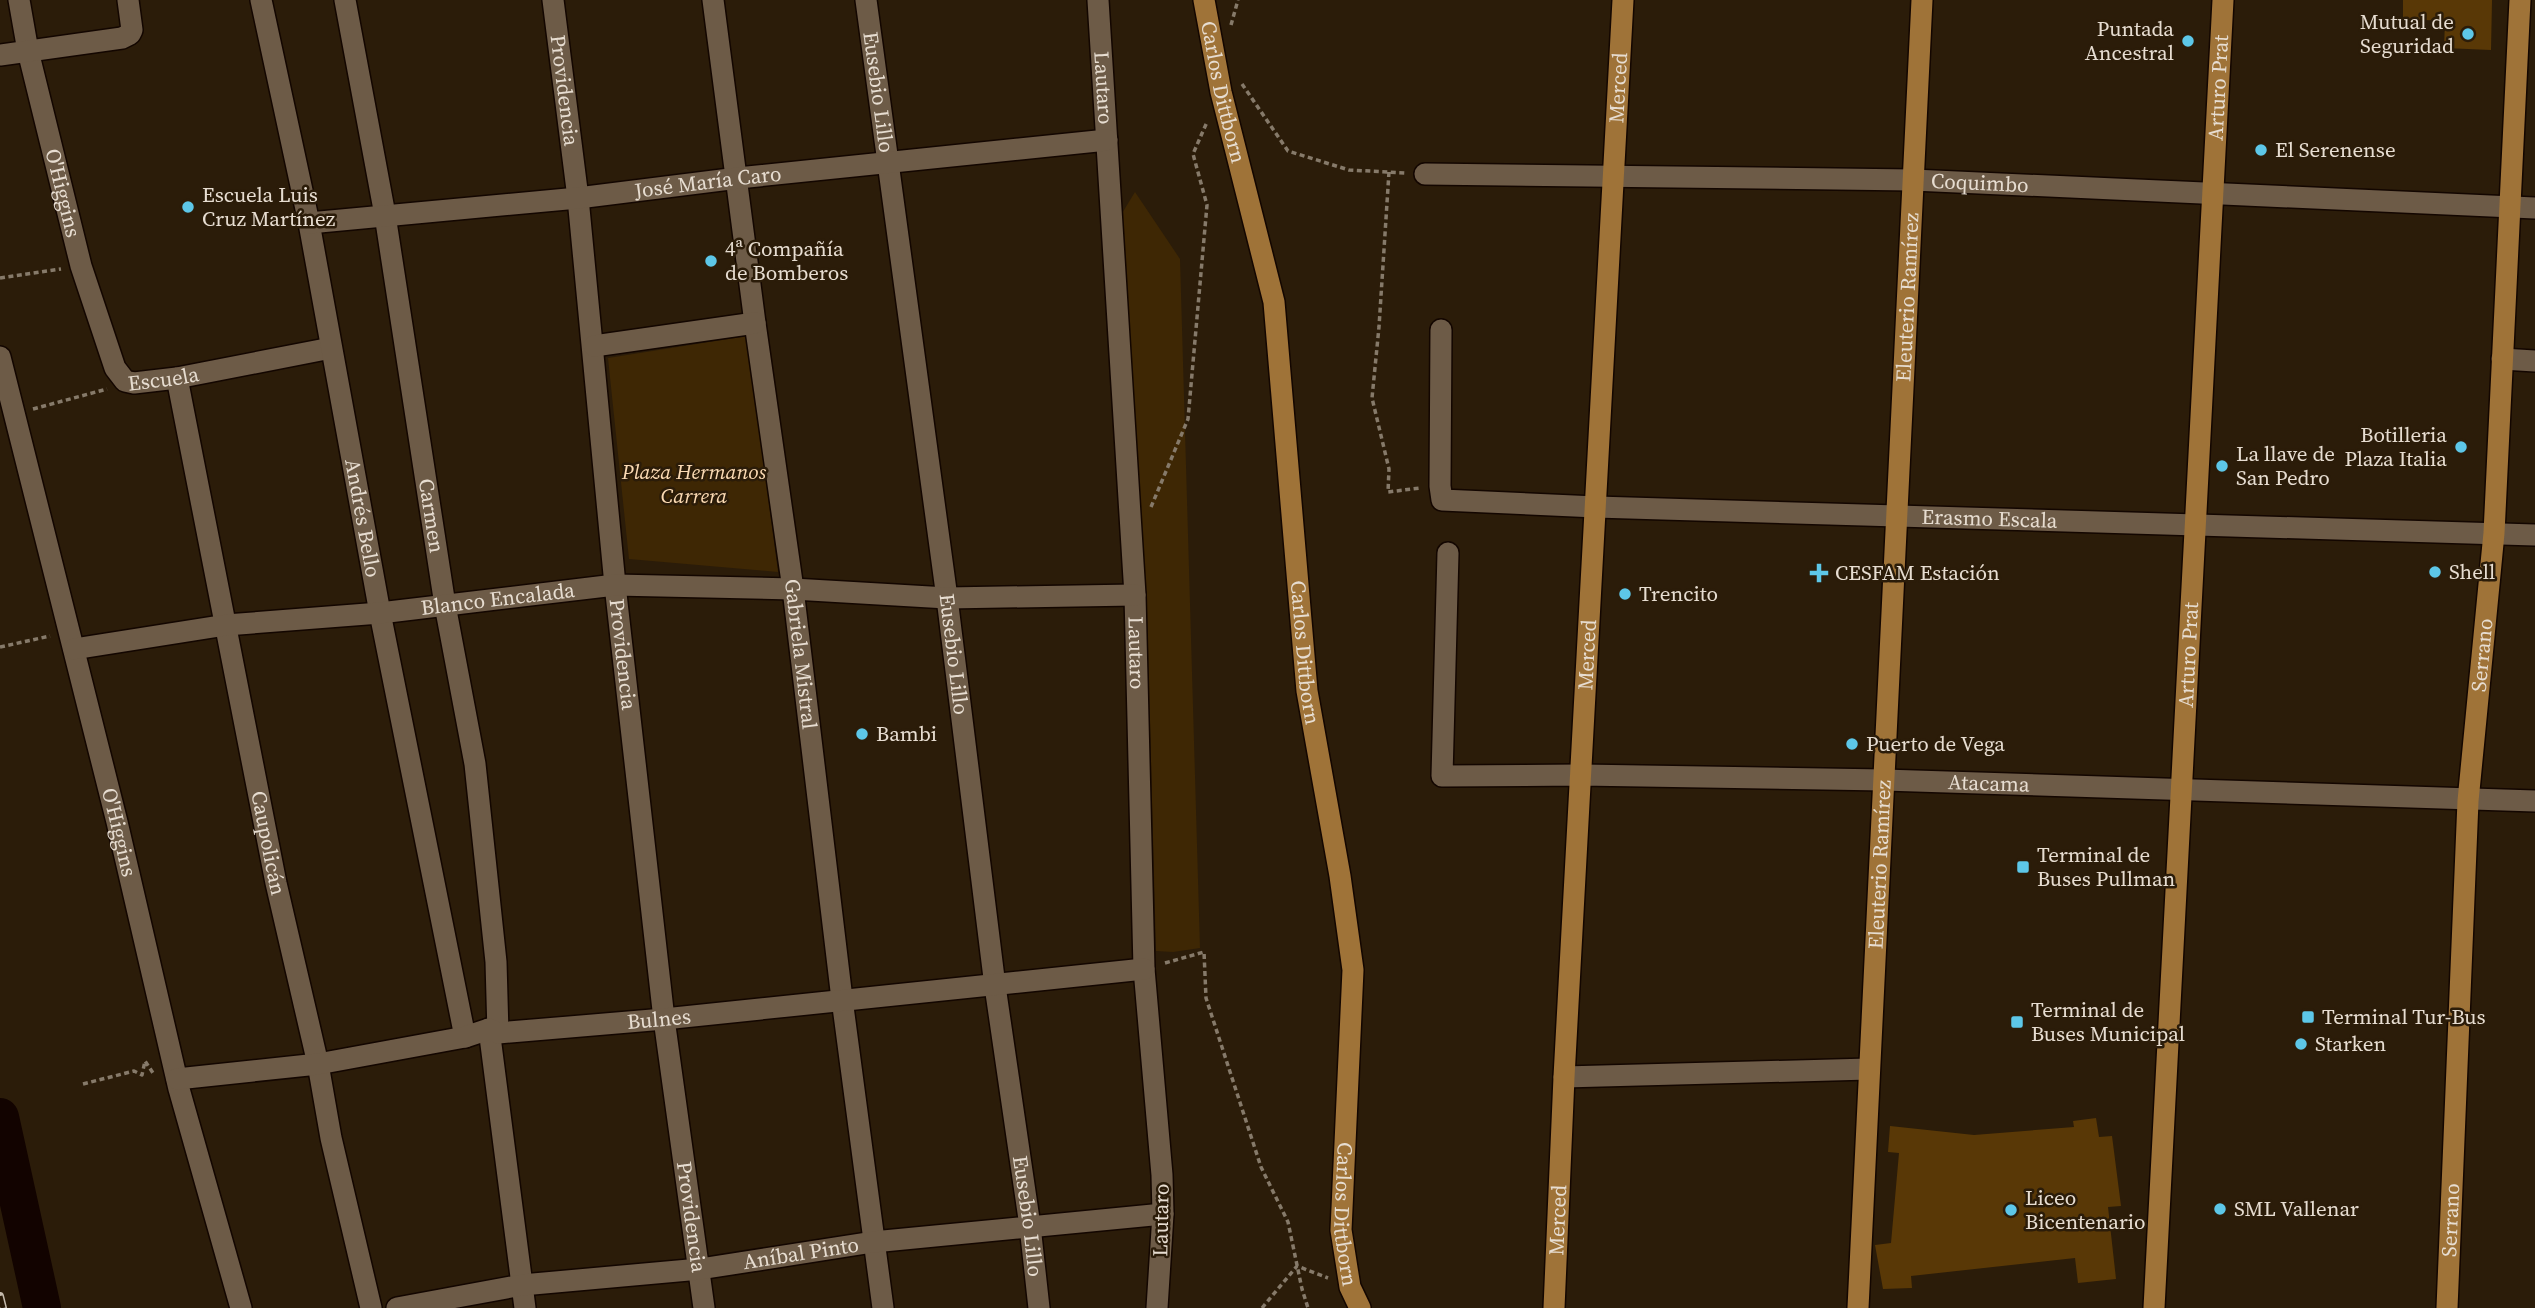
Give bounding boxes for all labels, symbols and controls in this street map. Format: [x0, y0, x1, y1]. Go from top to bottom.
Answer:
place label: Mutual de Seguridad [2360, 7, 2454, 60]
place label: Puntada Ancestral [2085, 14, 2174, 67]
street label: Carlos Dittborn [1194, 19, 1253, 166]
marker: Mutual de Seguridad [2460, 26, 2476, 42]
street label: Eusebio Lillo [856, 30, 902, 154]
street label: Providencia [544, 33, 586, 148]
marker: Puntada Ancestral [2180, 33, 2196, 49]
street label: Arturo Prat [2201, 34, 2235, 141]
street label: Lautaro [1087, 50, 1121, 125]
street label: Merced [1601, 51, 1634, 124]
place label: El Serenense [2275, 135, 2396, 164]
marker: El Serenense [2253, 142, 2269, 158]
street label: O'Higgins [39, 145, 88, 240]
street label: José María Caro [632, 159, 783, 205]
street label: Coquimbo [1931, 166, 2029, 199]
place label: Escuela Luis Cruz Martínez [202, 180, 336, 233]
marker: Escuela Luis Cruz Martínez [180, 199, 196, 215]
street label: Eleuterio Ramírez [1888, 211, 1926, 383]
place label: 4ª Compañía de Bomberos [725, 234, 848, 287]
marker: 4ª Compañía de Bomberos [703, 253, 719, 269]
street label: Escuela [126, 359, 202, 398]
place label: Botilleria Plaza Italia [2344, 420, 2447, 473]
place label: La llave de San Pedro [2236, 439, 2335, 492]
marker: Botilleria Plaza Italia [2453, 439, 2469, 455]
street label: Andrés Bello [338, 456, 388, 579]
park label: Plaza Hermanos Carrera [621, 457, 767, 510]
marker: La llave de San Pedro [2214, 458, 2230, 474]
street label: Carmen [412, 476, 452, 555]
street label: Erasmo Escala [1921, 502, 2058, 535]
place label: Shell [2449, 557, 2495, 586]
place label: CESFAM Estación [1835, 558, 2000, 587]
marker: CESFAM Estación [1809, 563, 1829, 583]
marker: Shell [2427, 564, 2443, 580]
street label: Blanco Encalada [419, 575, 577, 622]
street label: Gabriela Mistral [778, 577, 825, 731]
street label: Carlos Dittborn [1284, 579, 1328, 727]
place label: Trencito [1639, 579, 1718, 608]
marker: Trencito [1617, 586, 1633, 602]
street label: Eusebio Lillo [933, 592, 976, 716]
street label: Providencia [603, 597, 644, 712]
street label: Arturo Prat [2171, 601, 2205, 708]
street label: Lautaro [1122, 616, 1152, 690]
street label: Serrano [2464, 617, 2500, 693]
street label: Merced [1570, 619, 1603, 691]
place label: Bambi [876, 719, 937, 748]
marker: Bambi [854, 726, 870, 742]
place label: Puerto de Vega [1866, 729, 2005, 758]
marker: Puerto de Vega [1844, 736, 1860, 752]
street label: Atacama [1948, 767, 2030, 799]
street label: Eleuterio Ramírez [1861, 779, 1898, 950]
street label: O'Higgins [95, 785, 144, 880]
street label: Caupolicán [244, 788, 293, 898]
place label: Terminal de Buses Pullman [2037, 840, 2175, 893]
marker: Terminal de Buses Pullman [2015, 859, 2031, 875]
place label: Terminal de Buses Municipal [2031, 995, 2185, 1048]
street label: Bulnes [626, 1001, 692, 1036]
place label: Terminal Tur-Bus [2322, 1002, 2486, 1031]
marker: Terminal Tur-Bus [2300, 1009, 2316, 1025]
marker: Terminal de Buses Municipal [2009, 1014, 2025, 1030]
place label: Starken [2315, 1029, 2386, 1058]
marker: Starken [2293, 1036, 2309, 1052]
street label: Carlos Dittborn [1327, 1141, 1365, 1288]
street label: Eusebio Lillo [1006, 1154, 1050, 1278]
street label: Providencia [670, 1160, 714, 1275]
street label: Lautaro [1145, 1183, 1176, 1257]
place label: Liceo Bicentenario [2025, 1183, 2146, 1236]
street label: Serrano [2434, 1183, 2466, 1258]
street label: Merced [1541, 1184, 1573, 1256]
place label: SML Vallenar [2234, 1194, 2359, 1223]
marker: SML Vallenar [2212, 1201, 2228, 1217]
marker: Liceo Bicentenario [2003, 1202, 2019, 1218]
street label: Aníbal Pinto [741, 1229, 861, 1276]

